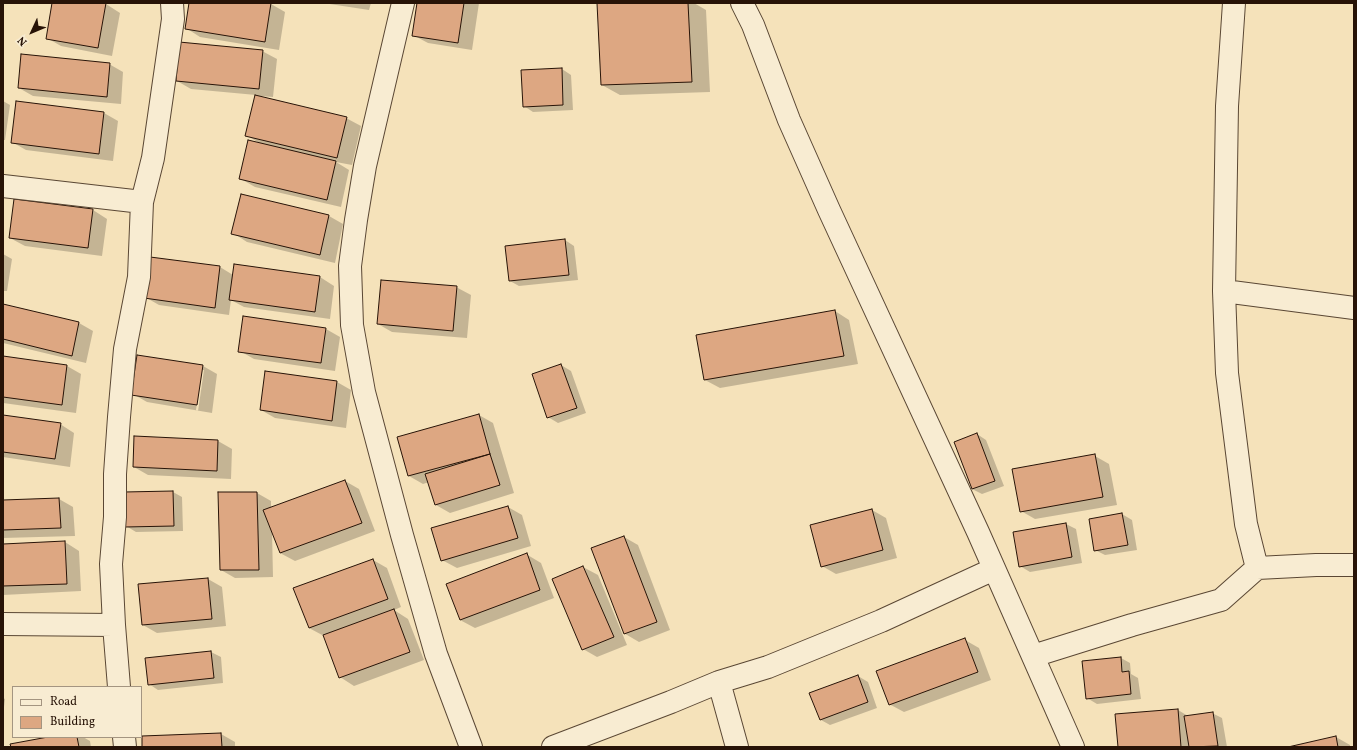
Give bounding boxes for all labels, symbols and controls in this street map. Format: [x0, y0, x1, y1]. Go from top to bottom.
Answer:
north arrow [12, 12, 52, 52]
text: N [15, 33, 31, 49]
legend [12, 686, 142, 738]
text: Road [50, 694, 77, 710]
text: Building [50, 714, 95, 730]

